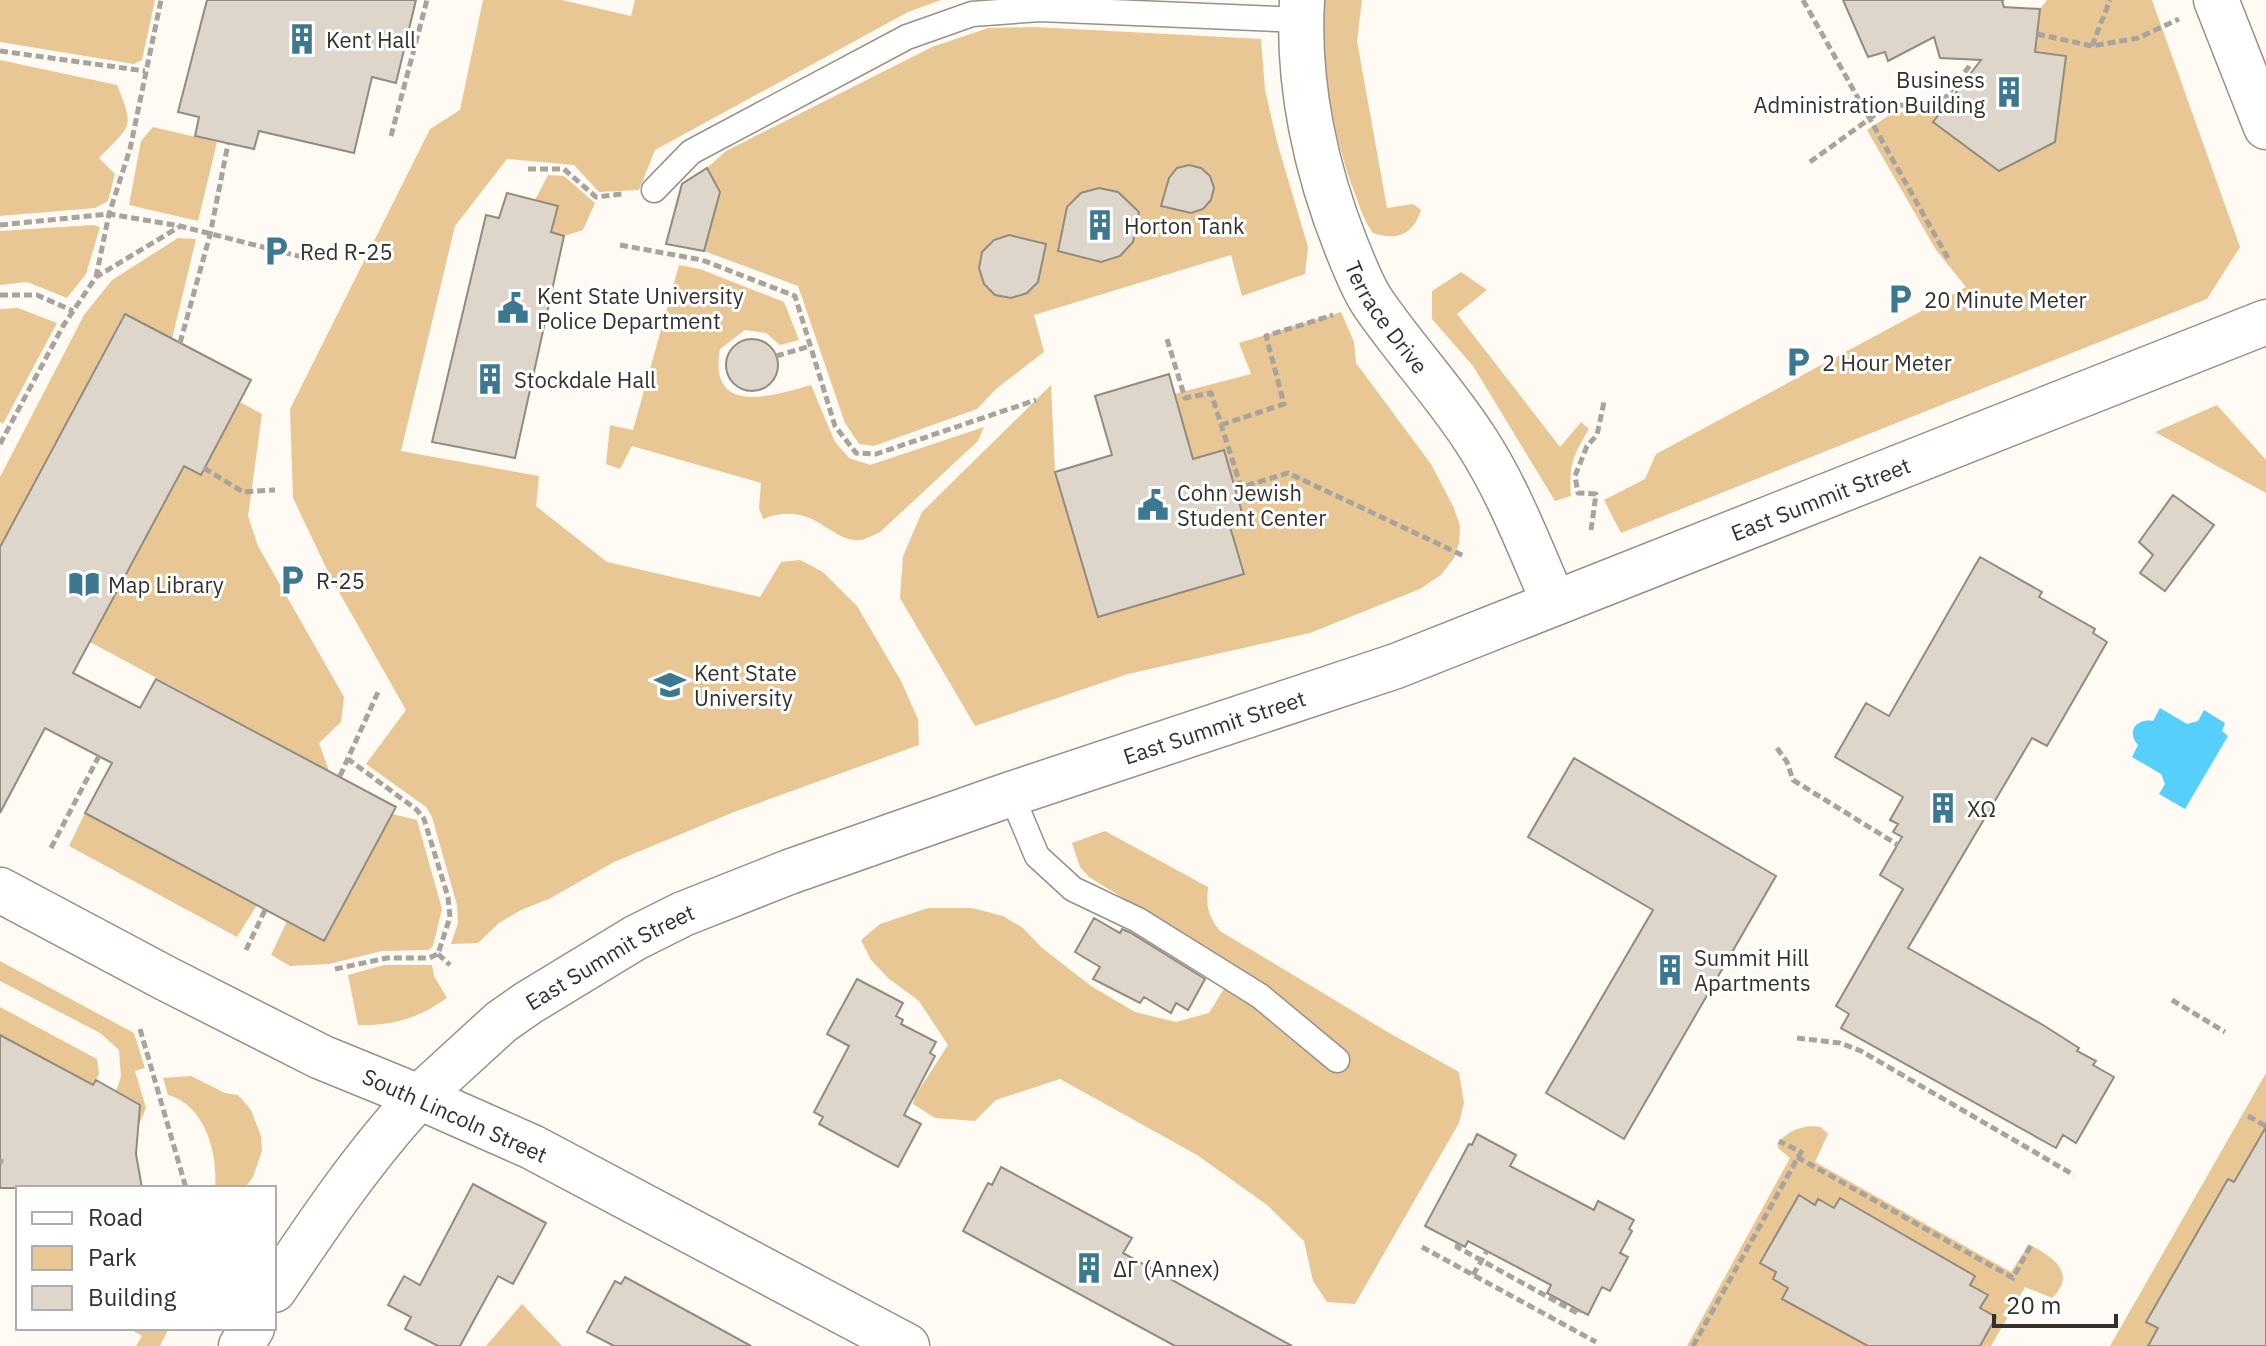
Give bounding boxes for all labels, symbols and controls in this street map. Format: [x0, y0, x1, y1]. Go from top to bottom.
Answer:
building icon: Kent Hall [285, 22, 319, 56]
place label: Kent Hall [326, 25, 416, 54]
place label: Business Administration Building [1753, 65, 1985, 119]
building icon: Business Administration Building [1992, 75, 2026, 109]
building icon: Horton Tank [1083, 208, 1117, 242]
place label: Horton Tank [1124, 211, 1245, 240]
parking icon: Red R-25 [259, 234, 293, 268]
place label: Red R-25 [300, 237, 393, 266]
street label: Terrace Drive [1339, 256, 1435, 379]
place label: Kent State University Police Department [537, 281, 744, 335]
parking icon: 20 Minute Meter [1883, 282, 1917, 316]
place label: 20 Minute Meter [1924, 285, 2087, 314]
public building icon: Kent State University Police Department [496, 291, 530, 325]
parking icon: 2 Hour Meter [1781, 345, 1815, 379]
place label: 2 Hour Meter [1822, 348, 1952, 377]
building icon: Stockdale Hall [473, 362, 507, 396]
place label: Stockdale Hall [514, 365, 656, 394]
street label: East Summit Street [1726, 450, 1914, 547]
place label: Cohn Jewish Student Center [1177, 478, 1326, 532]
public building icon: Cohn Jewish Student Center [1136, 488, 1170, 522]
parking icon: R-25 [275, 563, 309, 597]
place label: R-25 [316, 566, 365, 595]
library icon: Map Library [67, 567, 101, 601]
place label: Map Library [108, 570, 224, 599]
place label: Kent State University [694, 658, 797, 712]
school or university icon: Kent State University [653, 668, 687, 702]
street label: East Summit Street [1119, 683, 1309, 770]
building icon: ΧΩ [1926, 791, 1960, 825]
place label: ΧΩ [1967, 794, 1996, 823]
street label: East Summit Street [519, 897, 698, 1016]
place label: Summit Hill Apartments [1694, 943, 1811, 997]
building icon: Summit Hill Apartments [1653, 953, 1687, 987]
street label: South Lincoln Street [358, 1061, 552, 1169]
legend [16, 1186, 276, 1330]
text: Road [88, 1201, 143, 1233]
text: Park [88, 1241, 137, 1273]
building icon: ΔΓ (Annex) [1072, 1251, 1106, 1285]
place label: ΔΓ (Annex) [1113, 1254, 1220, 1283]
scale bar [1994, 1278, 2116, 1328]
text: Building [88, 1281, 176, 1313]
text: 20 m [2006, 1289, 2061, 1321]

